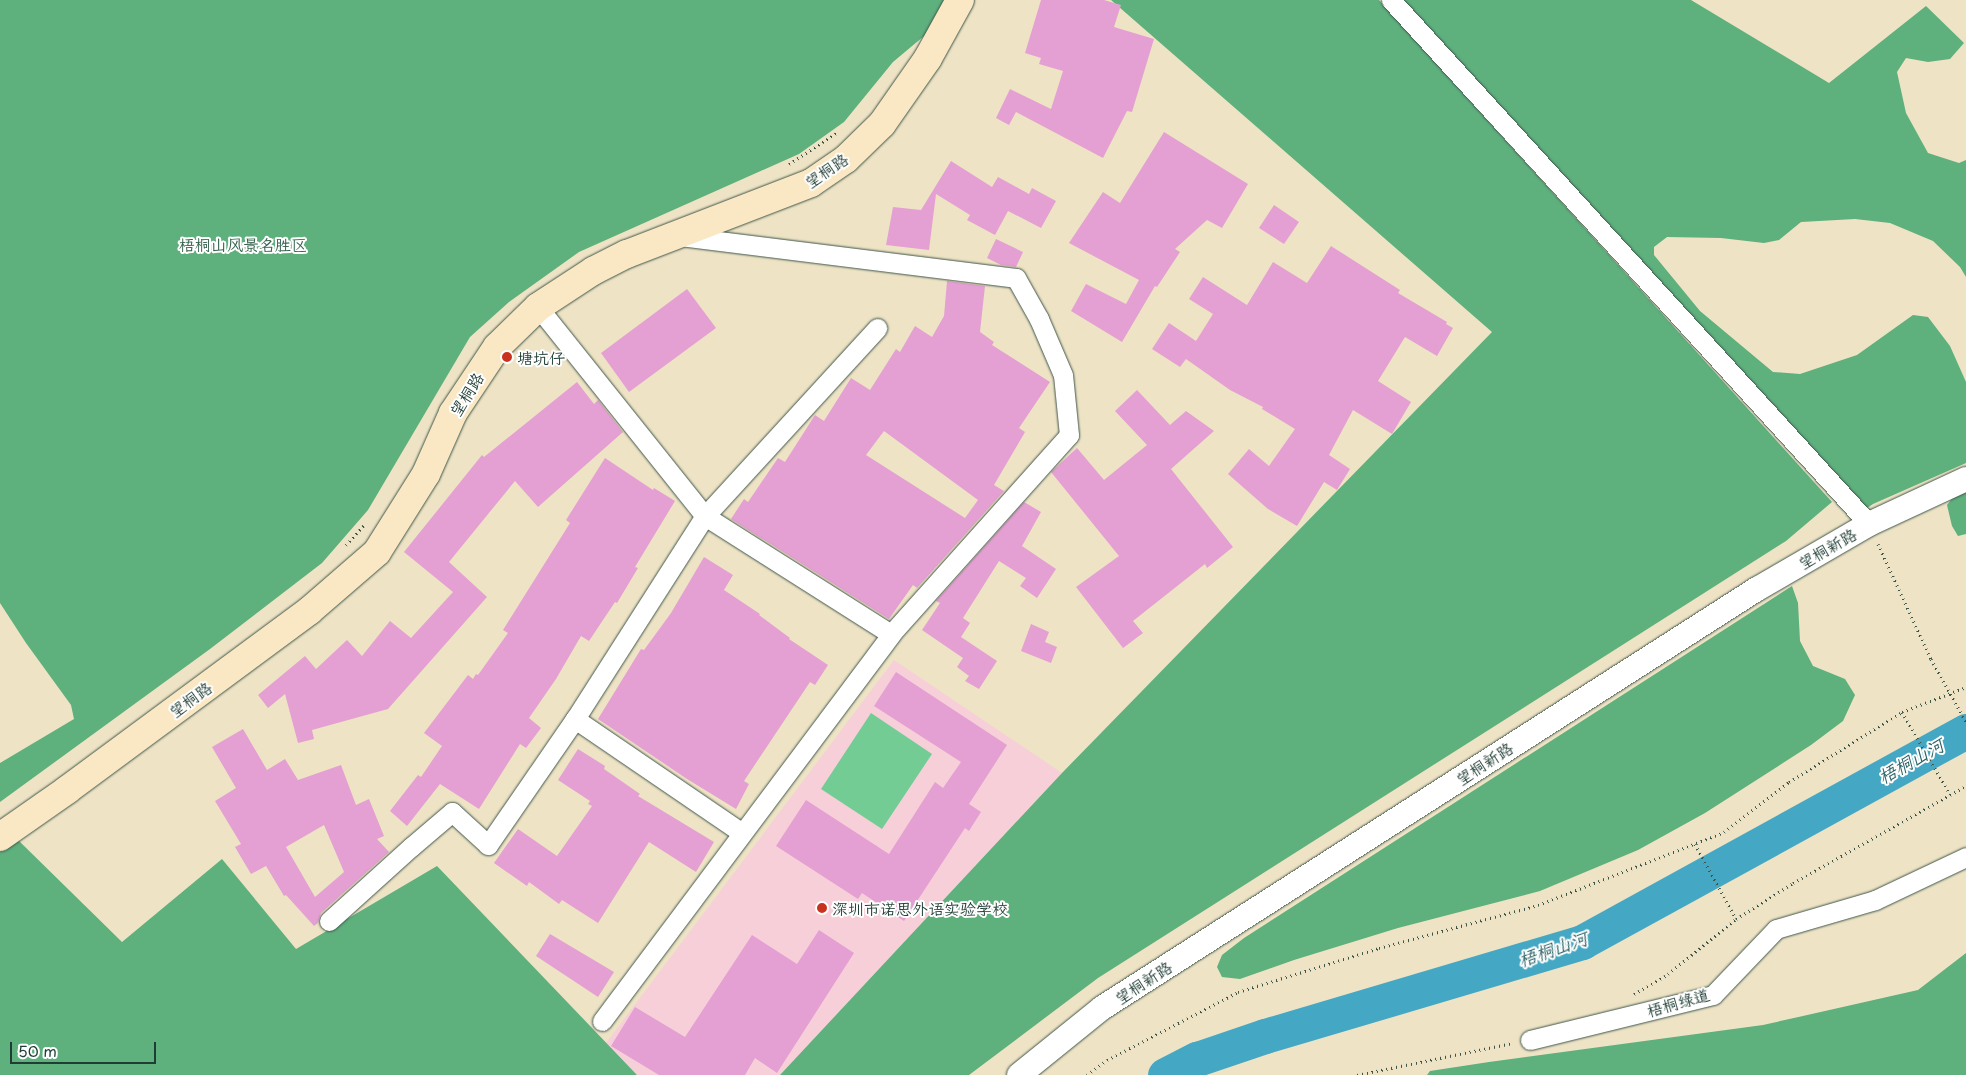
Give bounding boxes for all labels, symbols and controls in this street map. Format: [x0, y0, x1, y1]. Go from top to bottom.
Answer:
street label: 望桐路 [801, 149, 851, 191]
park label: 梧桐山风景名胜区 [179, 234, 307, 254]
place label: 塘坑仔 [517, 347, 565, 367]
marker: 塘坑仔 [501, 351, 513, 363]
street label: 望桐路 [445, 369, 487, 419]
street label: 望桐新路 [1794, 524, 1860, 572]
street label: 望桐路 [165, 677, 215, 721]
water label: 梧桐山河 [1874, 734, 1948, 788]
street label: 望桐新路 [1452, 738, 1516, 788]
place label: 深圳市诺思外语实验学校 [832, 898, 1008, 918]
marker: 深圳市诺思外语实验学校 [816, 902, 828, 914]
water label: 梧桐山河 [1515, 927, 1591, 971]
street label: 望桐新路 [1111, 957, 1175, 1007]
street label: 梧桐绿道 [1645, 984, 1711, 1020]
scale bar [12, 1032, 159, 1064]
text: 50 m [18, 1039, 57, 1062]

